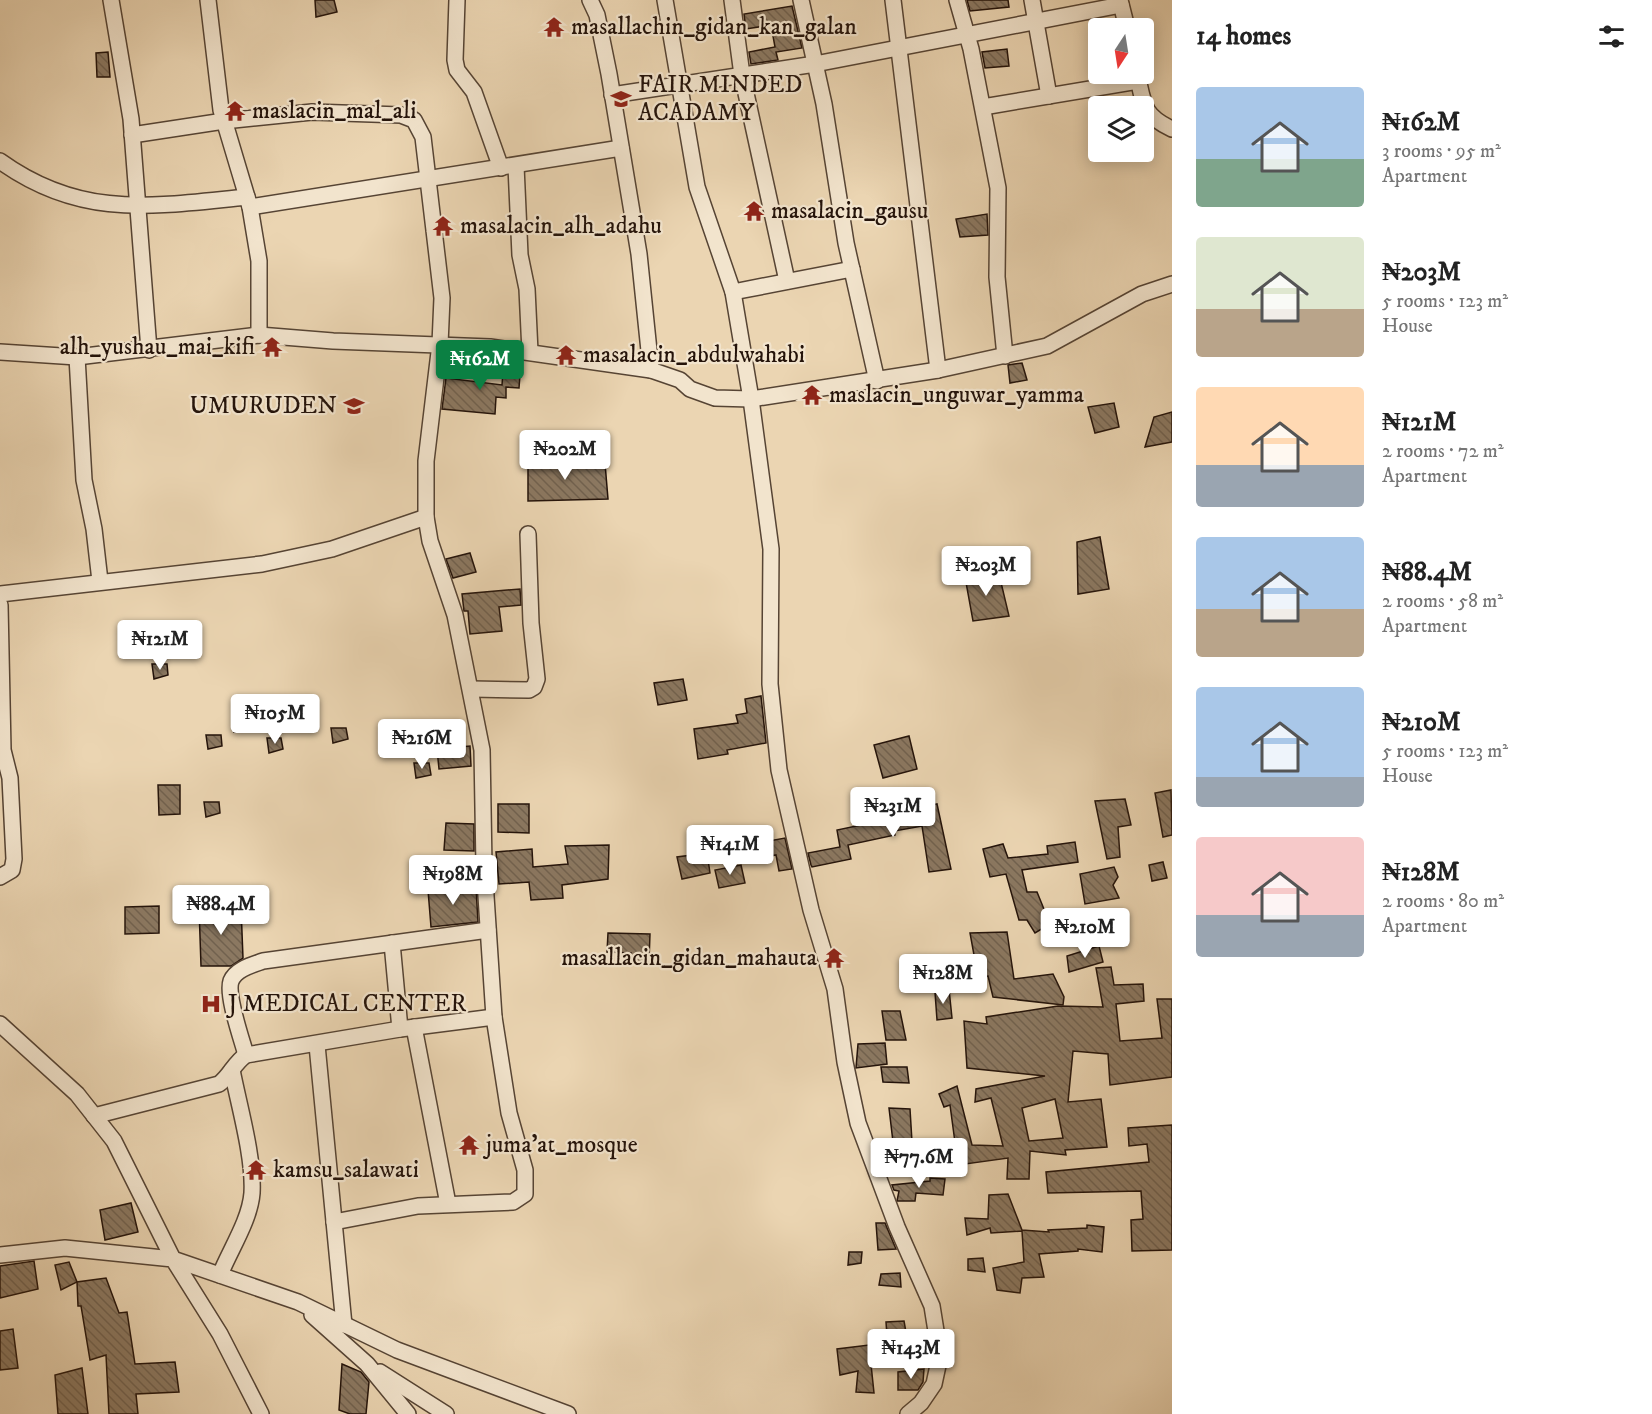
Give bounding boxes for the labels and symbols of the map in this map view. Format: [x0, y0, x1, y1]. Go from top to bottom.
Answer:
place label: masallachin_gidan_kan_galan [571, 12, 857, 42]
temple icon: masallachin_gidan_kan_galan [542, 15, 566, 39]
north arrow [1088, 18, 1154, 84]
place label: FAIR MINDED ACADAMY [638, 70, 802, 128]
school or university icon: FAIR MINDED ACADAMY [609, 87, 633, 111]
place label: maslacin_mal_ali [252, 96, 416, 126]
temple icon: maslacin_mal_ali [223, 99, 247, 123]
place label: masalacin_gausu [771, 196, 928, 226]
temple icon: masalacin_gausu [742, 199, 766, 223]
place label: masalacin_alh_adahu [460, 211, 662, 241]
temple icon: masalacin_alh_adahu [431, 214, 455, 238]
place label: alh_yushau_mai_kifi [60, 332, 255, 362]
temple icon: alh_yushau_mai_kifi [260, 335, 284, 359]
pin: ₦162M [438, 340, 522, 391]
place label: masalacin_abdulwahabi [583, 340, 805, 370]
temple icon: masalacin_abdulwahabi [554, 343, 578, 367]
place label: maslacin_unguwar_yamma [829, 380, 1085, 410]
temple icon: maslacin_unguwar_yamma [800, 383, 824, 407]
place label: UMURUDEN [189, 391, 337, 421]
school or university icon: UMURUDEN [342, 394, 366, 418]
pin: ₦202M [523, 430, 607, 481]
pin: ₦203M [944, 546, 1028, 597]
pin: ₦121M [118, 620, 202, 671]
pin: ₦105M [233, 694, 317, 745]
pin: ₦216M [380, 719, 464, 770]
pin: ₦231M [851, 787, 935, 838]
pin: ₦141M [688, 825, 772, 876]
pin: ₦198M [411, 855, 495, 906]
pin: ₦88.4M [172, 885, 270, 936]
pin: ₦210M [1043, 908, 1127, 959]
place label: masallacin_gidan_mahauta [561, 943, 818, 973]
temple icon: masallacin_gidan_mahauta [822, 946, 846, 970]
pin: ₦128M [901, 954, 985, 1005]
place label: J MEDICAL CENTER [226, 989, 467, 1019]
hospital icon: J MEDICAL CENTER [199, 992, 223, 1016]
place label: juma'at_mosque [482, 1130, 638, 1160]
temple icon: juma'at_mosque [457, 1133, 481, 1157]
pin: ₦77.6M [870, 1138, 968, 1189]
place label: kamsu_salawati [273, 1155, 419, 1185]
temple icon: kamsu_salawati [244, 1158, 268, 1182]
pin: ₦143M [869, 1329, 953, 1380]

